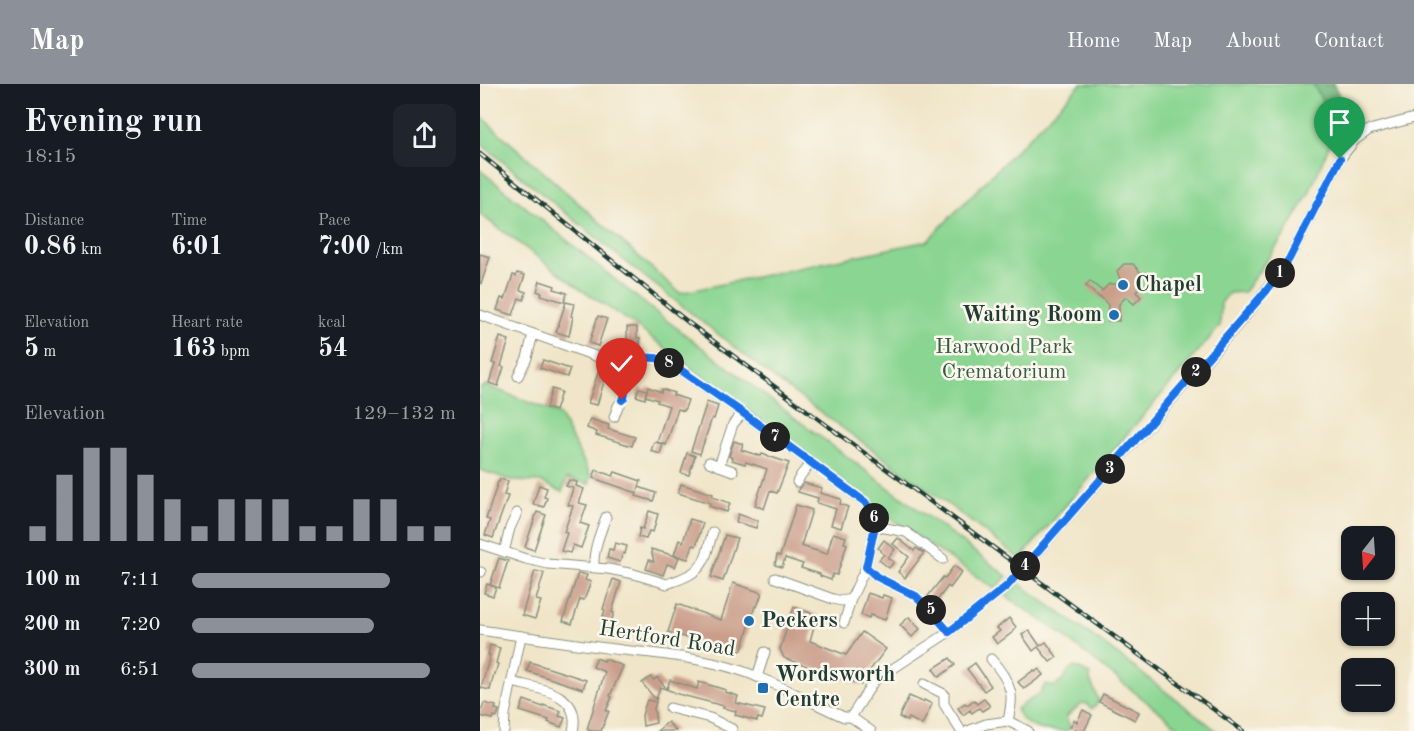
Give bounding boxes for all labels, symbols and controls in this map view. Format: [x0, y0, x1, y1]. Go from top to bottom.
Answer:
text: Map [30, 28, 84, 56]
text: Home [1067, 31, 1120, 52]
text: Map [1153, 31, 1192, 52]
text: About [1225, 31, 1281, 52]
text: Contact [1314, 31, 1384, 52]
pin [1314, 97, 1365, 159]
button: share [393, 104, 456, 167]
text: Evening run [24, 106, 203, 139]
icon: arrive [1323, 106, 1356, 139]
text: 18:15 [24, 147, 76, 167]
text: Distance [24, 213, 84, 229]
text: Time [171, 213, 207, 229]
text: Pace [318, 213, 350, 229]
text: 0.86 [24, 234, 77, 260]
text: 6:01 [171, 234, 224, 260]
text: 7:00 [318, 234, 371, 260]
text: km [77, 242, 102, 258]
text: /km [371, 242, 403, 258]
pin: 1 [1265, 258, 1295, 288]
text: 1 [1275, 265, 1285, 281]
place label: Chapel [1135, 274, 1202, 296]
marker: Chapel [1116, 278, 1130, 292]
place label: Waiting Room [962, 304, 1102, 326]
marker: Waiting Room [1107, 308, 1121, 322]
text: Elevation [24, 315, 89, 331]
text: Heart rate [171, 315, 243, 331]
text: kcal [318, 315, 346, 331]
text: 5 [24, 336, 39, 362]
text: 163 [171, 336, 216, 362]
text: 54 [318, 336, 348, 362]
park label: Harwood Park Crematorium [935, 336, 1073, 383]
pin [596, 338, 647, 400]
text: m [39, 344, 56, 360]
text: bpm [216, 344, 250, 360]
icon: check [605, 347, 638, 380]
pin: 8 [654, 348, 684, 378]
text: 8 [664, 355, 674, 371]
pin: 2 [1181, 357, 1211, 387]
text: 2 [1191, 364, 1201, 380]
text: Elevation [24, 404, 105, 424]
text: 129–132 m [353, 404, 456, 424]
pin: 7 [760, 422, 790, 452]
text: 7 [770, 429, 780, 445]
pin: 3 [1095, 454, 1125, 484]
text: 3 [1105, 461, 1115, 477]
pin: 6 [859, 503, 889, 533]
text: 6 [869, 510, 879, 526]
north arrow [1341, 526, 1395, 580]
map controls [1341, 526, 1395, 712]
pin: 4 [1010, 551, 1040, 581]
text: 4 [1020, 558, 1030, 574]
text: 100 m [24, 570, 80, 590]
text: 7:11 [120, 570, 160, 590]
button: + [1341, 592, 1395, 646]
pin: 5 [916, 595, 946, 625]
text: 5 [926, 602, 936, 618]
place label: Peckers [761, 610, 838, 632]
marker: Peckers [742, 614, 756, 628]
text: 200 m [24, 615, 80, 635]
text: 7:20 [120, 615, 160, 635]
street label: Hertford Road [597, 617, 737, 661]
button: − [1341, 658, 1395, 712]
text: 300 m [24, 660, 80, 680]
text: 6:51 [120, 660, 160, 680]
place label: Wordsworth Centre [775, 664, 895, 711]
marker: Wordsworth Centre [756, 681, 770, 695]

